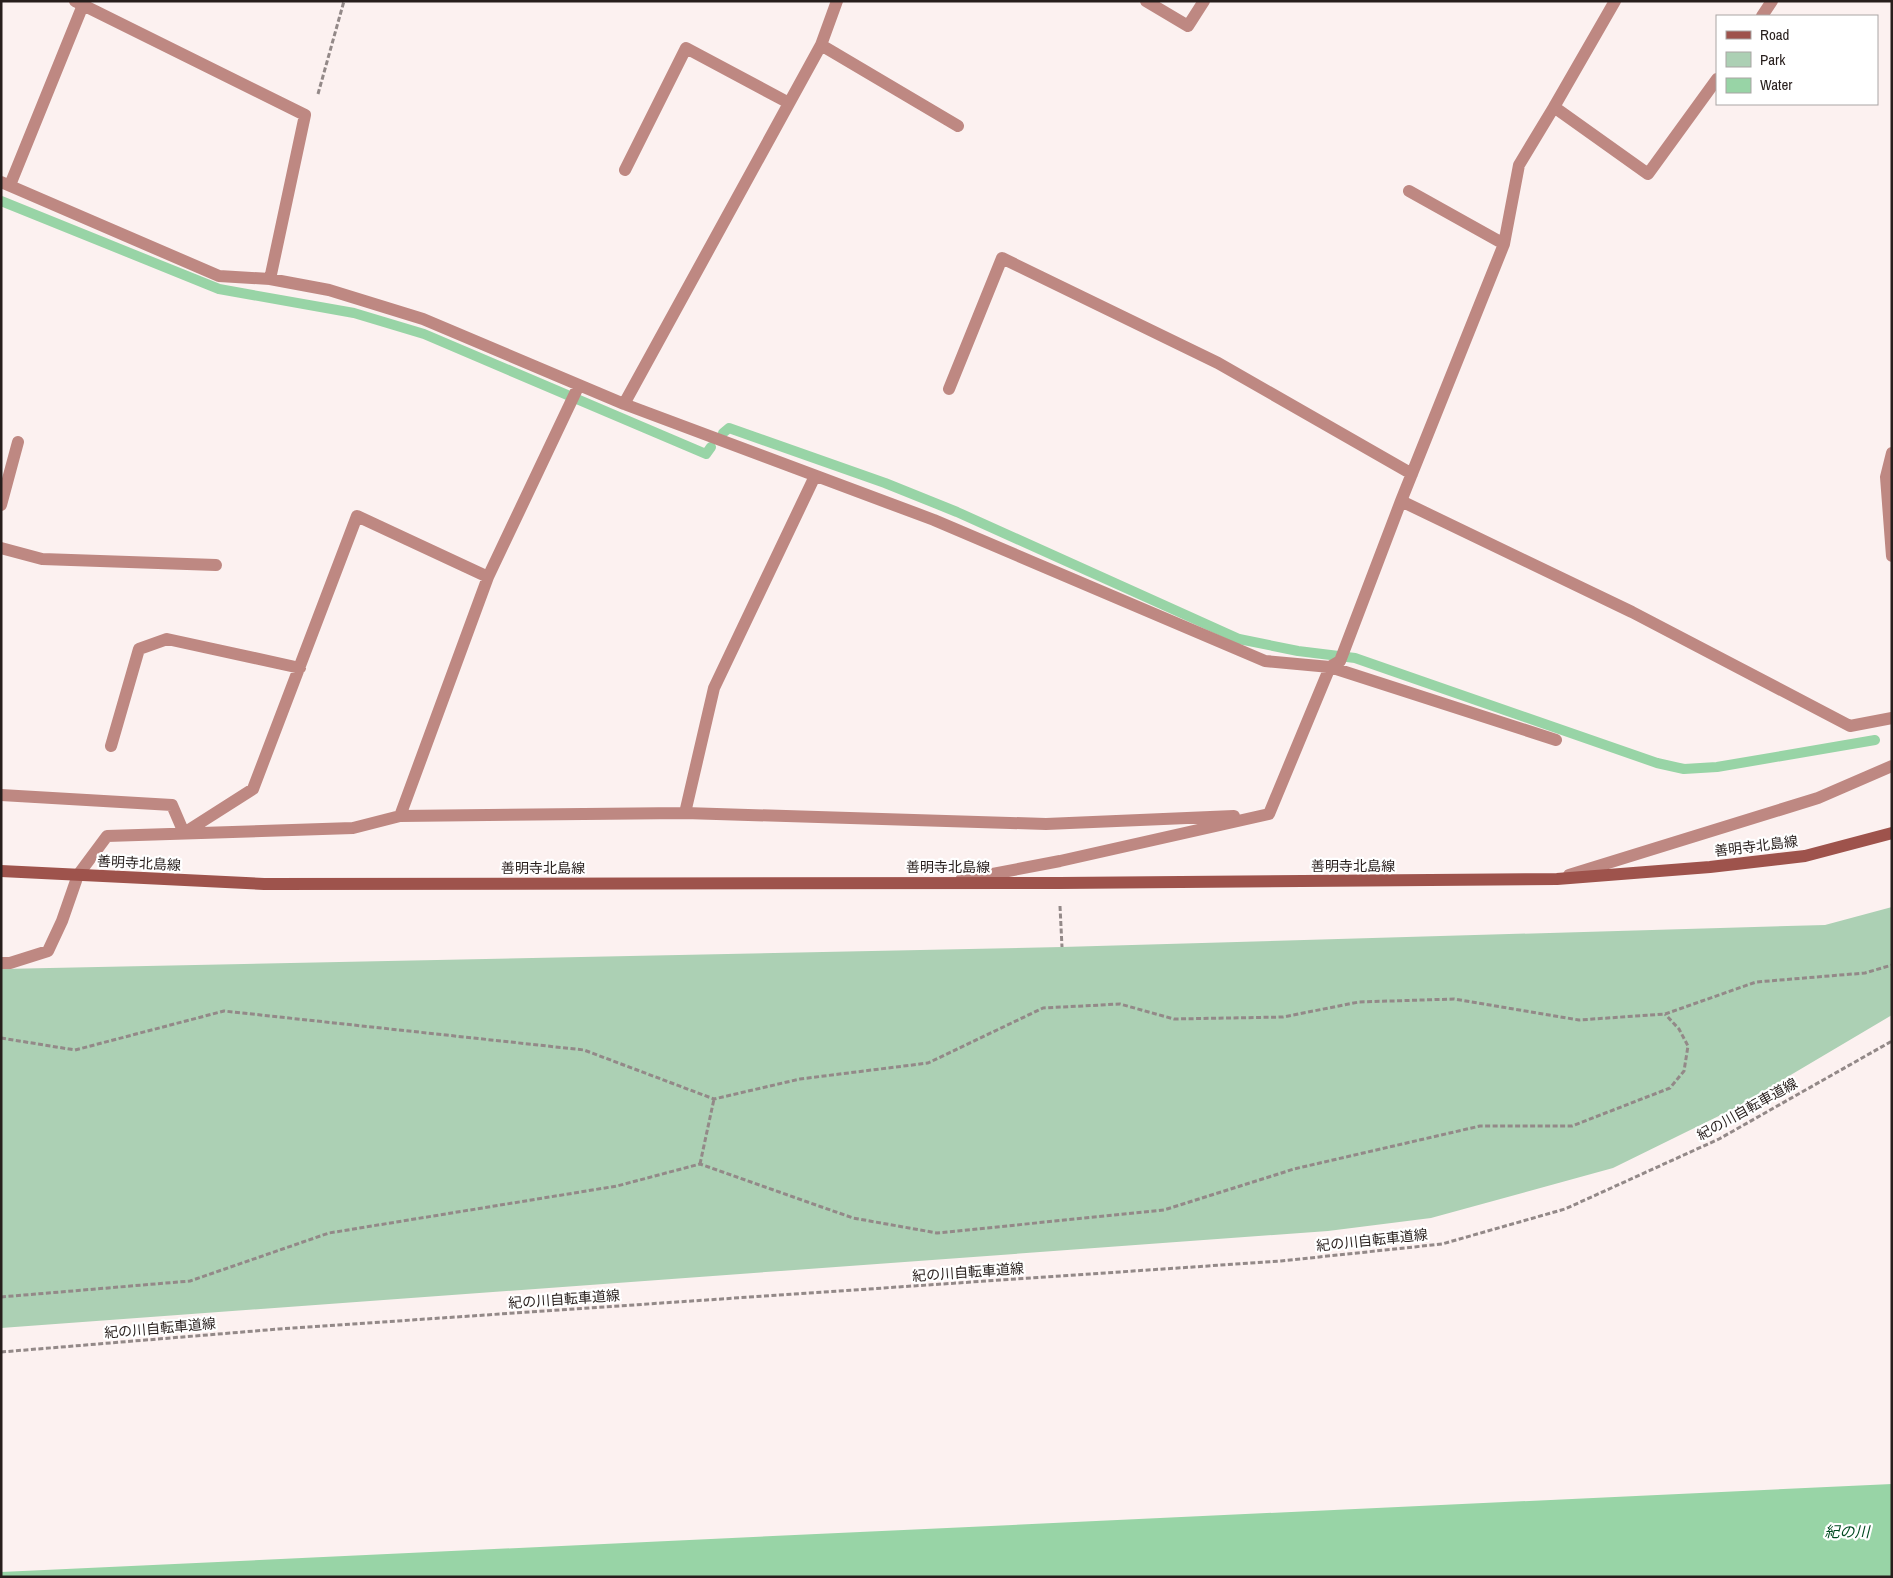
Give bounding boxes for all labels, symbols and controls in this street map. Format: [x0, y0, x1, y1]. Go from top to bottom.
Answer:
legend [1716, 15, 1878, 105]
text: Road [1760, 24, 1789, 45]
text: Park [1760, 49, 1786, 70]
text: Water [1760, 74, 1792, 95]
street label: 善明寺北島線 [1713, 832, 1799, 860]
street label: 善明寺北島線 [97, 852, 181, 874]
street label: 善明寺北島線 [1311, 857, 1395, 875]
street label: 善明寺北島線 [906, 858, 990, 876]
street label: 善明寺北島線 [501, 859, 585, 877]
street label: 紀の川自転車道線 [1694, 1074, 1800, 1144]
street label: 紀の川自転車道線 [1315, 1225, 1429, 1255]
street label: 紀の川自転車道線 [912, 1259, 1024, 1285]
street label: 紀の川自転車道線 [508, 1286, 620, 1312]
street label: 紀の川自転車道線 [103, 1314, 217, 1342]
water label: 紀の川 [1824, 1521, 1871, 1542]

